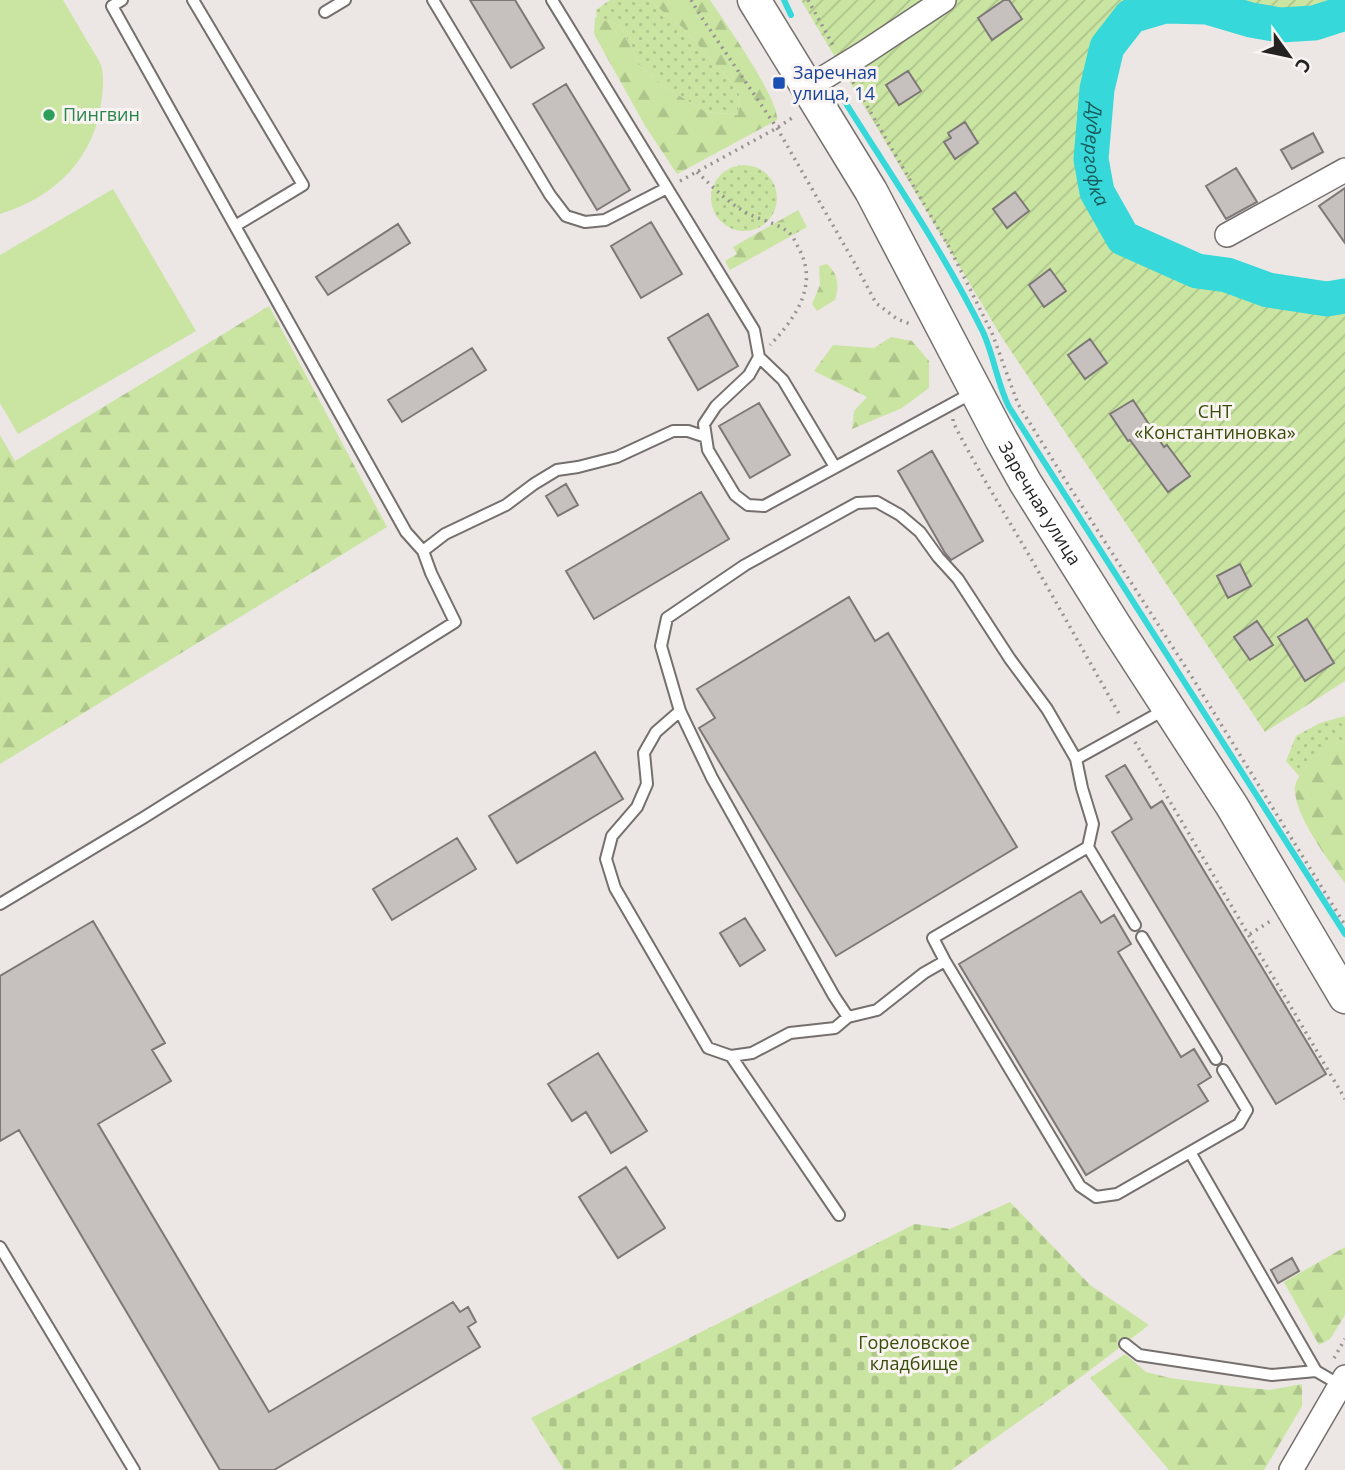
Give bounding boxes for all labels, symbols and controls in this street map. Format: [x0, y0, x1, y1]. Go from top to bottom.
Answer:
north arrow [1254, 21, 1324, 91]
text: С [1289, 53, 1317, 77]
place label: Заречная улица, 14 [793, 60, 877, 105]
marker: Заречная улица, 14 [771, 75, 787, 91]
water label: Дудергофка [1077, 100, 1115, 211]
place label: Пингвин [63, 102, 140, 126]
marker: Пингвин [41, 107, 57, 123]
park label: СНТ «Константиновка» [1134, 399, 1296, 444]
street label: Заречная улица [994, 437, 1087, 569]
park label: Гореловское кладбище [858, 1330, 970, 1375]

